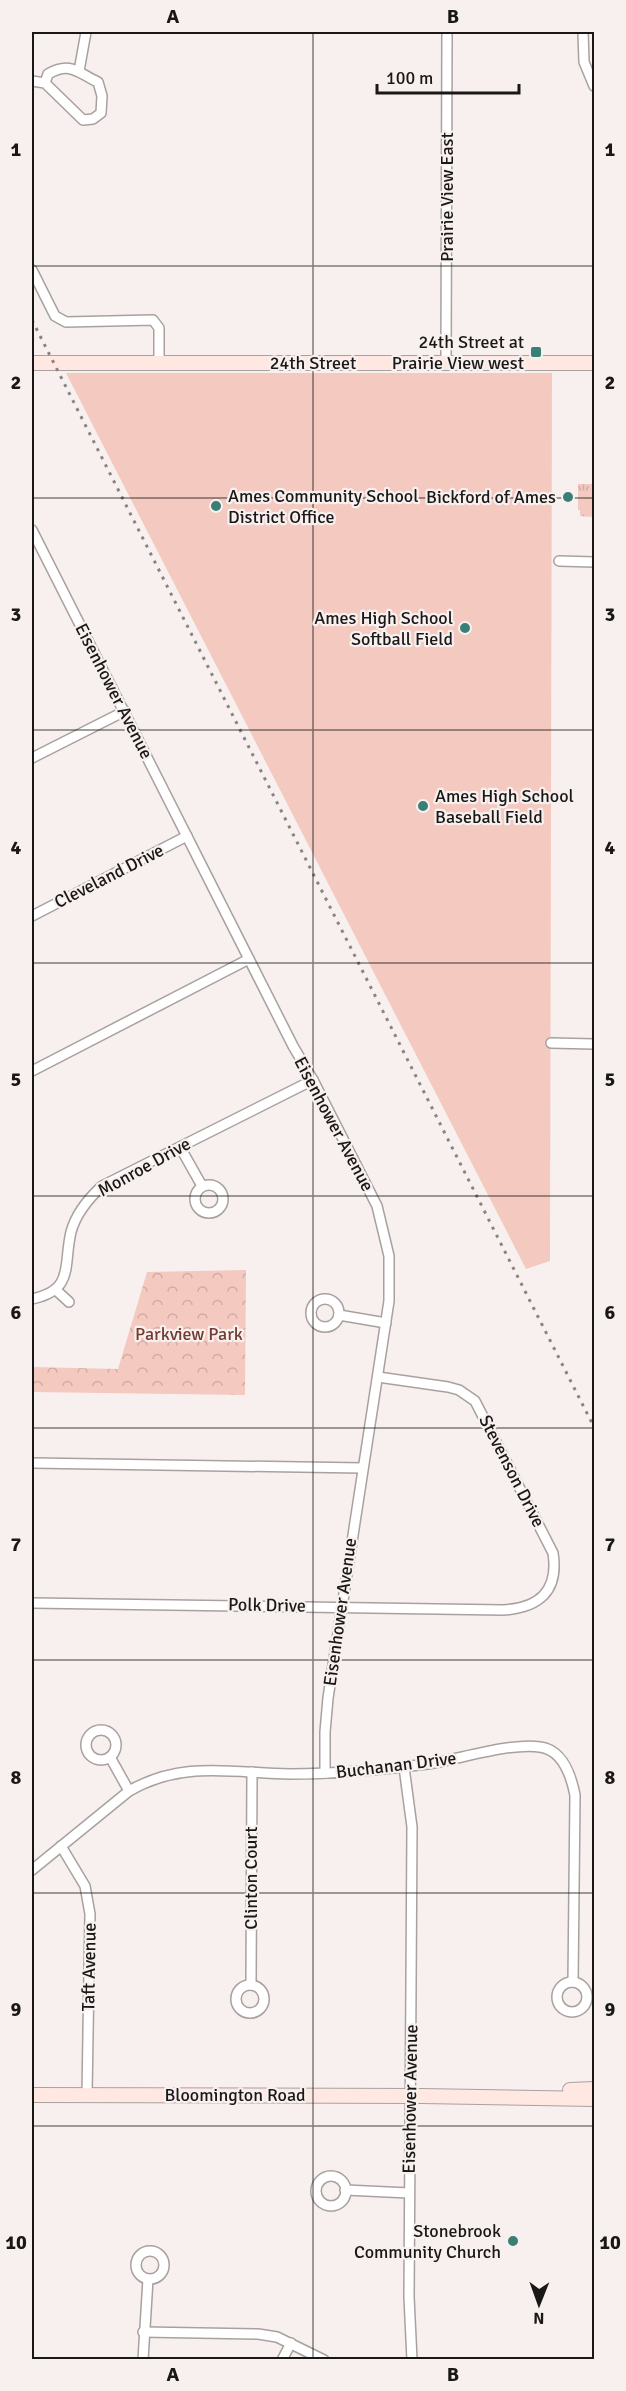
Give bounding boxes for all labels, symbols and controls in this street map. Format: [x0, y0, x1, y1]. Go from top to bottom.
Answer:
text: A [167, 4, 180, 29]
text: B [447, 4, 459, 29]
scale bar [377, 57, 520, 95]
text: 100 m [386, 67, 433, 89]
street label: Prairie View East [436, 132, 458, 262]
text: 1 [11, 137, 22, 162]
text: 1 [605, 137, 616, 162]
place label: 24th Street at Prairie View west [392, 331, 524, 374]
marker: 24th Street at Prairie View west [529, 345, 543, 359]
street label: 24th Street [270, 352, 356, 374]
text: 2 [11, 370, 21, 395]
text: 2 [605, 370, 615, 395]
place label: Ames Community School District Office [228, 485, 418, 528]
place label: Bickford of Ames [426, 486, 556, 508]
marker: Bickford of Ames [561, 490, 575, 504]
marker: Ames Community School District Office [209, 499, 223, 513]
text: 3 [11, 602, 21, 627]
text: 3 [605, 602, 615, 627]
place label: Ames High School Softball Field [314, 607, 453, 650]
street label: Eisenhower Avenue [70, 619, 158, 763]
marker: Ames High School Softball Field [458, 621, 472, 635]
place label: Ames High School Baseball Field [435, 785, 574, 828]
marker: Ames High School Baseball Field [416, 799, 430, 813]
text: 4 [11, 835, 22, 860]
text: 4 [605, 835, 616, 860]
street label: Cleveland Drive [51, 839, 167, 913]
street label: Eisenhower Avenue [289, 1053, 379, 1195]
text: 5 [11, 1067, 21, 1092]
text: 5 [605, 1067, 615, 1092]
street label: Monroe Drive [94, 1133, 194, 1201]
text: 6 [11, 1300, 22, 1325]
text: 6 [605, 1300, 616, 1325]
park label: Parkview Park [135, 1323, 243, 1345]
street label: Stevenson Drive [474, 1411, 550, 1531]
text: 7 [11, 1532, 22, 1557]
text: 7 [605, 1532, 616, 1557]
street label: Eisenhower Avenue [319, 1536, 361, 1688]
street label: Polk Drive [228, 1593, 306, 1617]
street label: Buchanan Drive [335, 1747, 457, 1783]
text: 8 [11, 1765, 22, 1790]
text: 8 [605, 1765, 616, 1790]
street label: Clinton Court [240, 1826, 262, 1930]
street label: Taft Avenue [77, 1922, 101, 2012]
text: 9 [11, 1997, 22, 2022]
text: 9 [605, 1997, 616, 2022]
street label: Eisenhower Avenue [398, 2024, 422, 2174]
street label: Bloomington Road [164, 2084, 306, 2106]
place label: Stonebrook Community Church [354, 2220, 501, 2263]
text: 10 [5, 2230, 27, 2255]
text: 10 [599, 2230, 621, 2255]
marker: Stonebrook Community Church [506, 2234, 520, 2248]
north arrow [509, 2274, 569, 2334]
text: N [533, 2308, 544, 2328]
text: A [167, 2362, 180, 2387]
text: B [447, 2362, 459, 2387]

